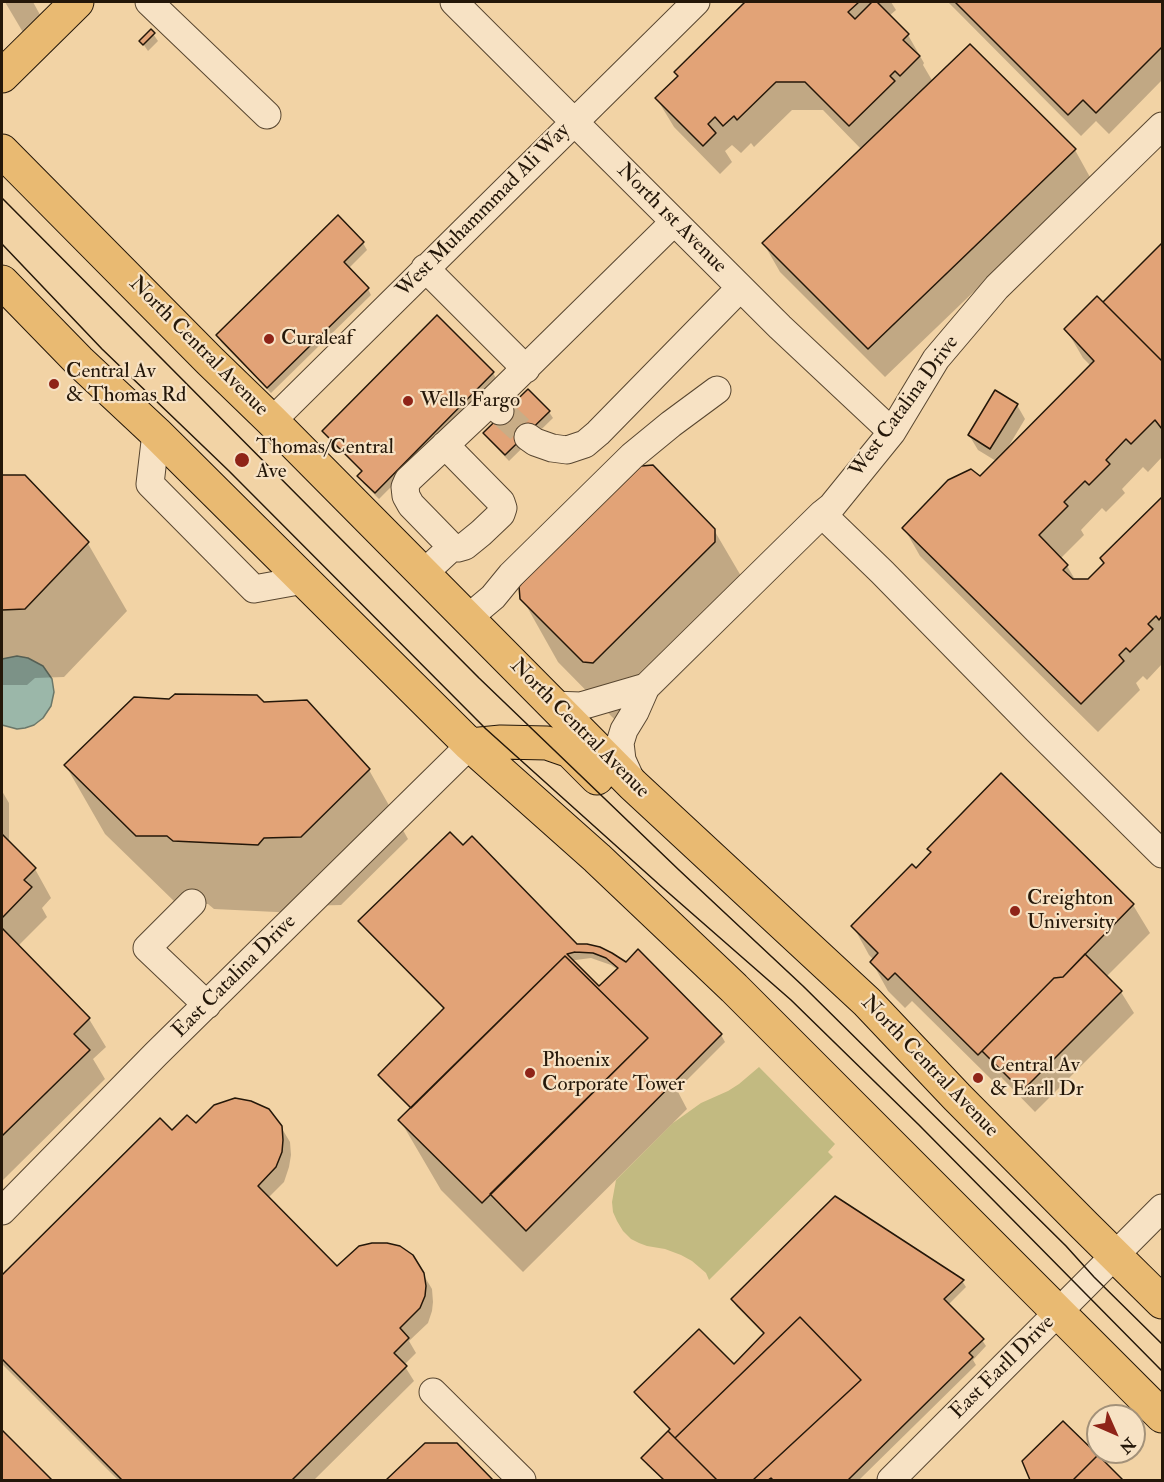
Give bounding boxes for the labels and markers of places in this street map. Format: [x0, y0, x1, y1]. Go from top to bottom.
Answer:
place label: Curaleaf [281, 326, 353, 352]
marker: Curaleaf [262, 332, 276, 346]
place label: Central Av & Thomas Rd [66, 359, 186, 409]
marker: Central Av & Thomas Rd [47, 377, 61, 391]
place label: Wells Fargo [420, 388, 520, 414]
marker: Wells Fargo [401, 394, 415, 408]
place label: Thomas/Central Ave [256, 435, 394, 485]
marker: Thomas/Central Ave [233, 451, 251, 469]
place label: Creighton University [1027, 886, 1115, 936]
marker: Creighton University [1008, 904, 1022, 918]
place label: Phoenix Corporate Tower [542, 1048, 685, 1098]
place label: Central Av & Earll Dr [990, 1053, 1084, 1103]
marker: Phoenix Corporate Tower [523, 1066, 537, 1080]
marker: Central Av & Earll Dr [971, 1071, 985, 1085]

